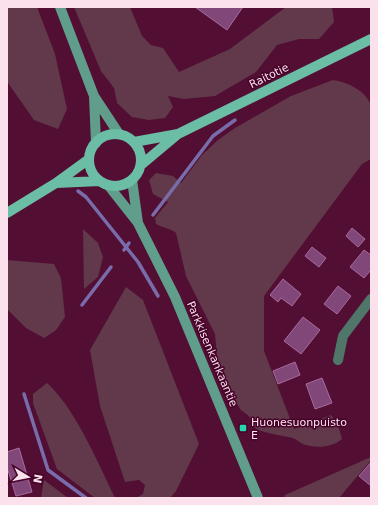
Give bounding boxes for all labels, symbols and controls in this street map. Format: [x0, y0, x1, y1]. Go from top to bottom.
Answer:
street label: Raitotie [247, 61, 291, 91]
street label: Parkkisenkankaantie [184, 299, 240, 409]
place label: Huonesuonpuisto E [251, 416, 347, 442]
marker: Huonesuonpuisto E [238, 423, 248, 433]
north arrow [8, 457, 48, 497]
text: N [30, 473, 45, 484]

